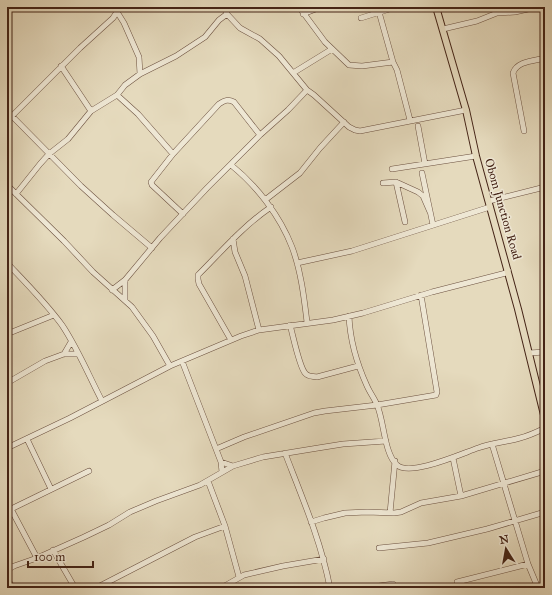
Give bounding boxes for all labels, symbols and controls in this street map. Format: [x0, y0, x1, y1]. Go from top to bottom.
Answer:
street label: Obom Junction Road [481, 157, 524, 261]
north arrow [486, 529, 526, 569]
text: N [498, 532, 511, 547]
scale bar [28, 543, 93, 569]
text: 100 m [34, 550, 65, 564]

